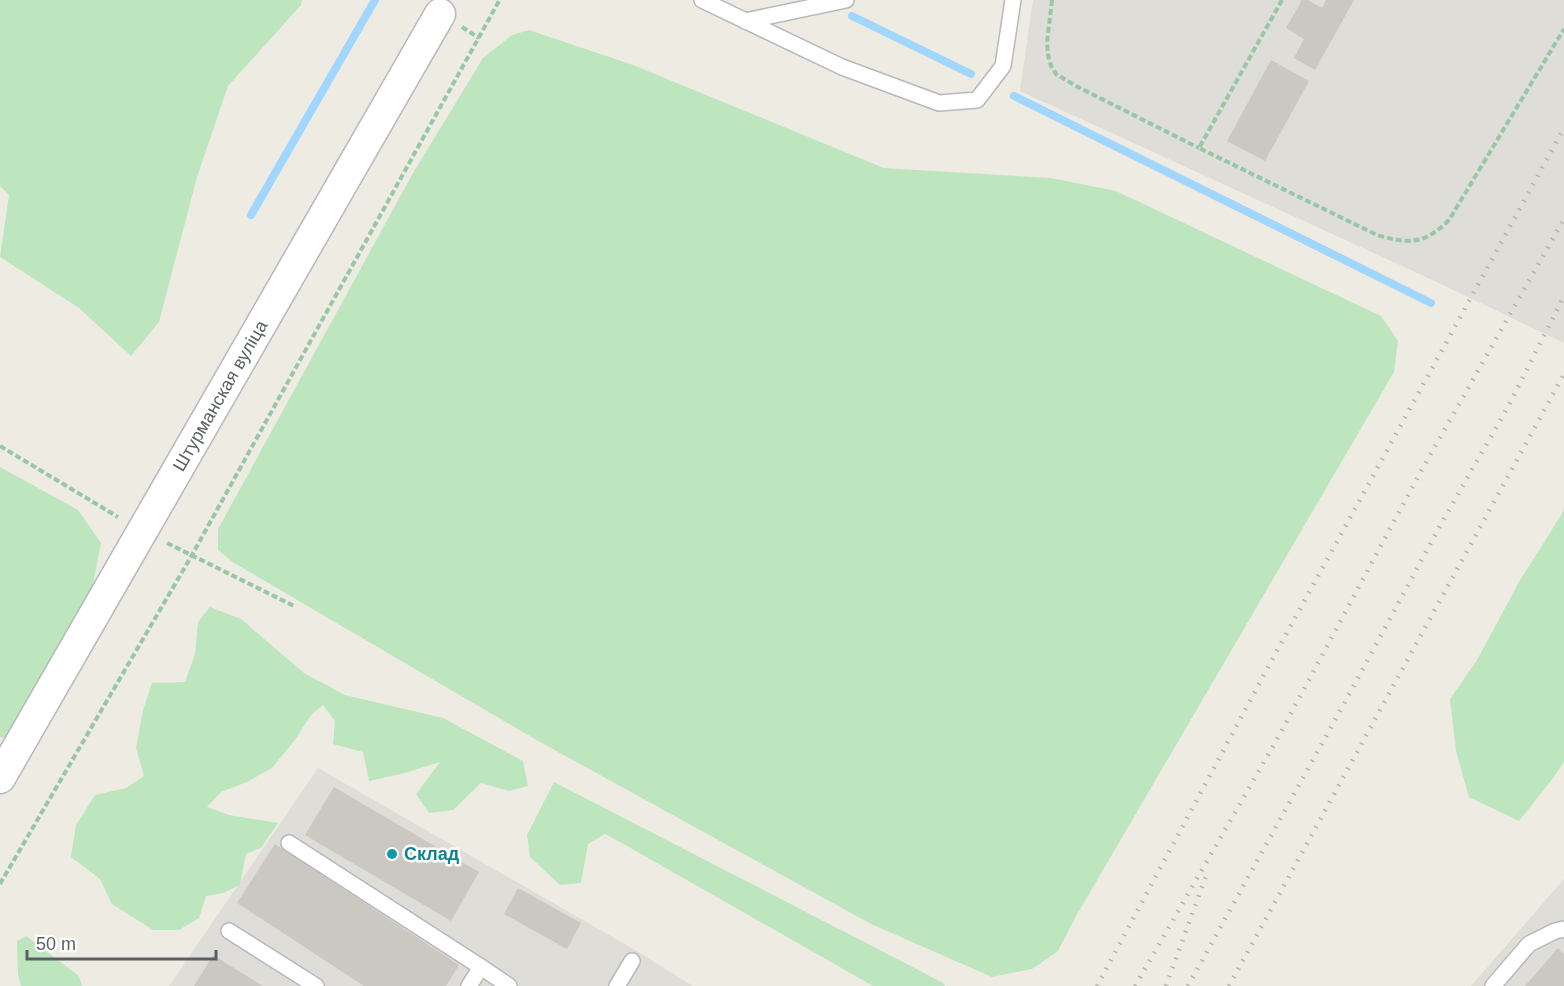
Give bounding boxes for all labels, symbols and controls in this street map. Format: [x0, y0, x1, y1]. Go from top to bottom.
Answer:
street label: Штурманская вуліца [169, 316, 272, 475]
place label: Склад [404, 844, 460, 864]
marker: Склад [385, 847, 399, 861]
scale bar [27, 923, 216, 961]
text: 50 m [36, 934, 76, 954]

